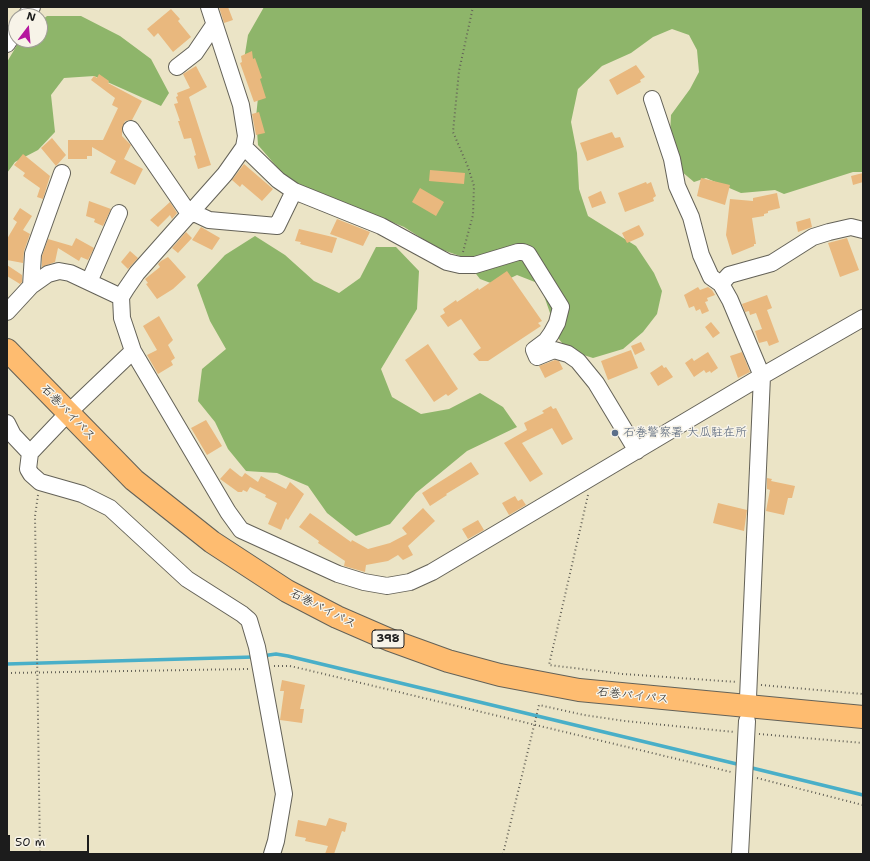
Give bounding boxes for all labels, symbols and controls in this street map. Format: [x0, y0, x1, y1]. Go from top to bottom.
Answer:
north arrow [8, 8, 48, 48]
text: N [25, 9, 37, 25]
street label: 石巻バイパス [38, 382, 98, 444]
place label: 石巻警察署 大瓜駐在所 [623, 426, 747, 440]
marker: 石巻警察署 大瓜駐在所 [610, 428, 620, 438]
street label: 石巻バイパス [288, 586, 358, 632]
road number: 398 [372, 630, 404, 648]
street label: 石巻バイパス [596, 685, 670, 707]
scale bar [10, 827, 91, 853]
text: 50 m [15, 834, 45, 850]

